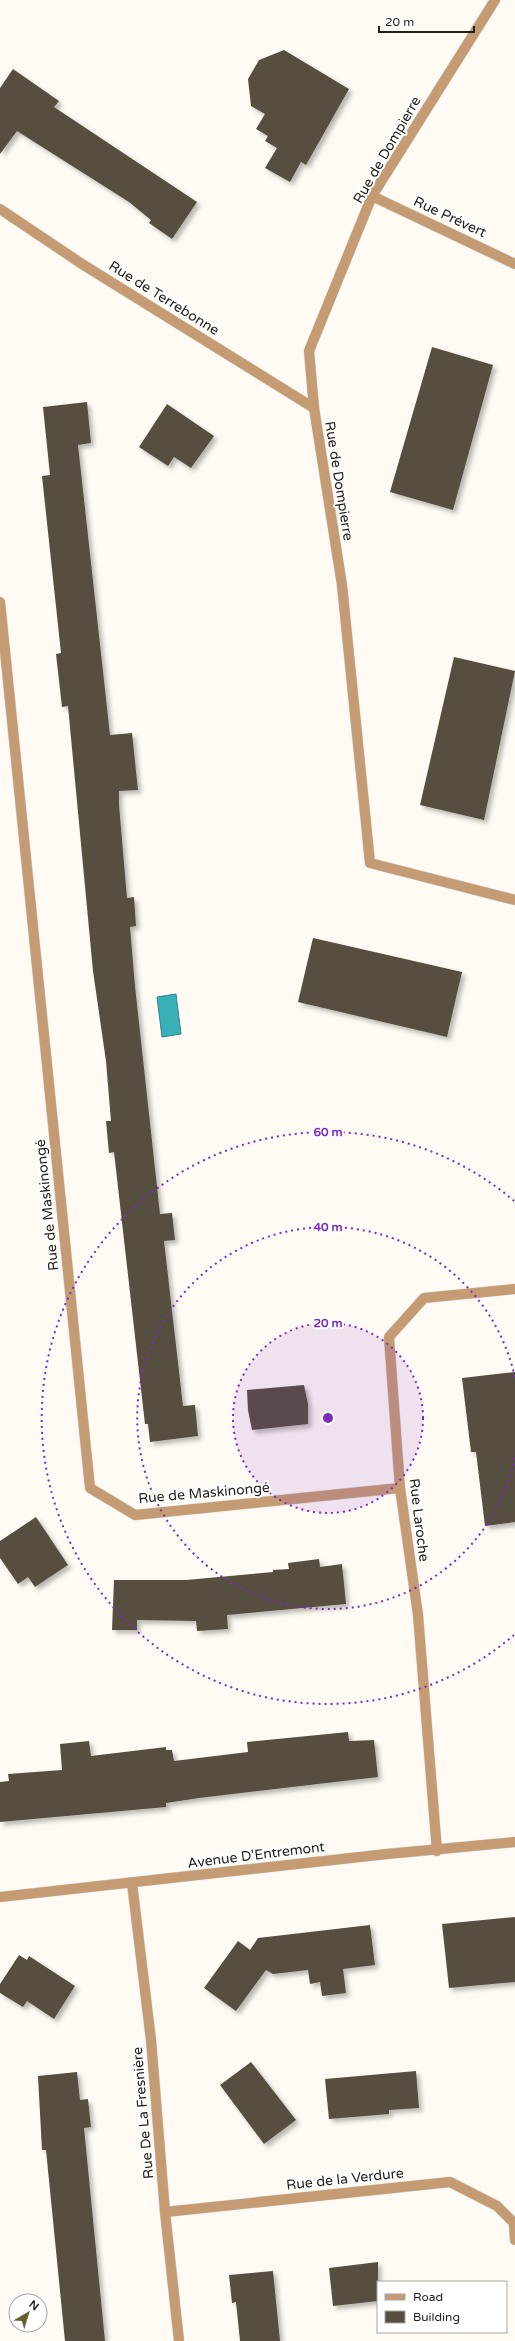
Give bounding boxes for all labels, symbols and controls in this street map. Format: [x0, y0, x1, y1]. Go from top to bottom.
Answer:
scale bar [379, 8, 474, 34]
text: 20 m [385, 15, 414, 29]
street label: Rue de Dompierre [349, 93, 425, 207]
street label: Rue Prévert [411, 193, 490, 242]
street label: Rue de Terrebonne [106, 257, 222, 339]
street label: Rue de Dompierre [321, 420, 357, 542]
text: 60 m [313, 1125, 343, 1139]
street label: Rue de Maskinongé [32, 1138, 62, 1272]
text: 40 m [313, 1220, 343, 1234]
text: 20 m [313, 1316, 343, 1330]
centre of rings [321, 1411, 335, 1425]
street label: Rue Laroche [405, 1477, 433, 1563]
street label: Rue de Maskinongé [138, 1479, 271, 1507]
street label: Avenue D'Entremont [186, 1838, 326, 1872]
street label: Rue De La Fresnière [129, 2046, 157, 2180]
street label: Rue de la Verdure [285, 2164, 405, 2194]
legend [377, 2281, 507, 2333]
text: Road [413, 2290, 443, 2304]
north arrow [8, 2293, 48, 2333]
text: N [26, 2298, 41, 2313]
text: Building [413, 2310, 460, 2324]

